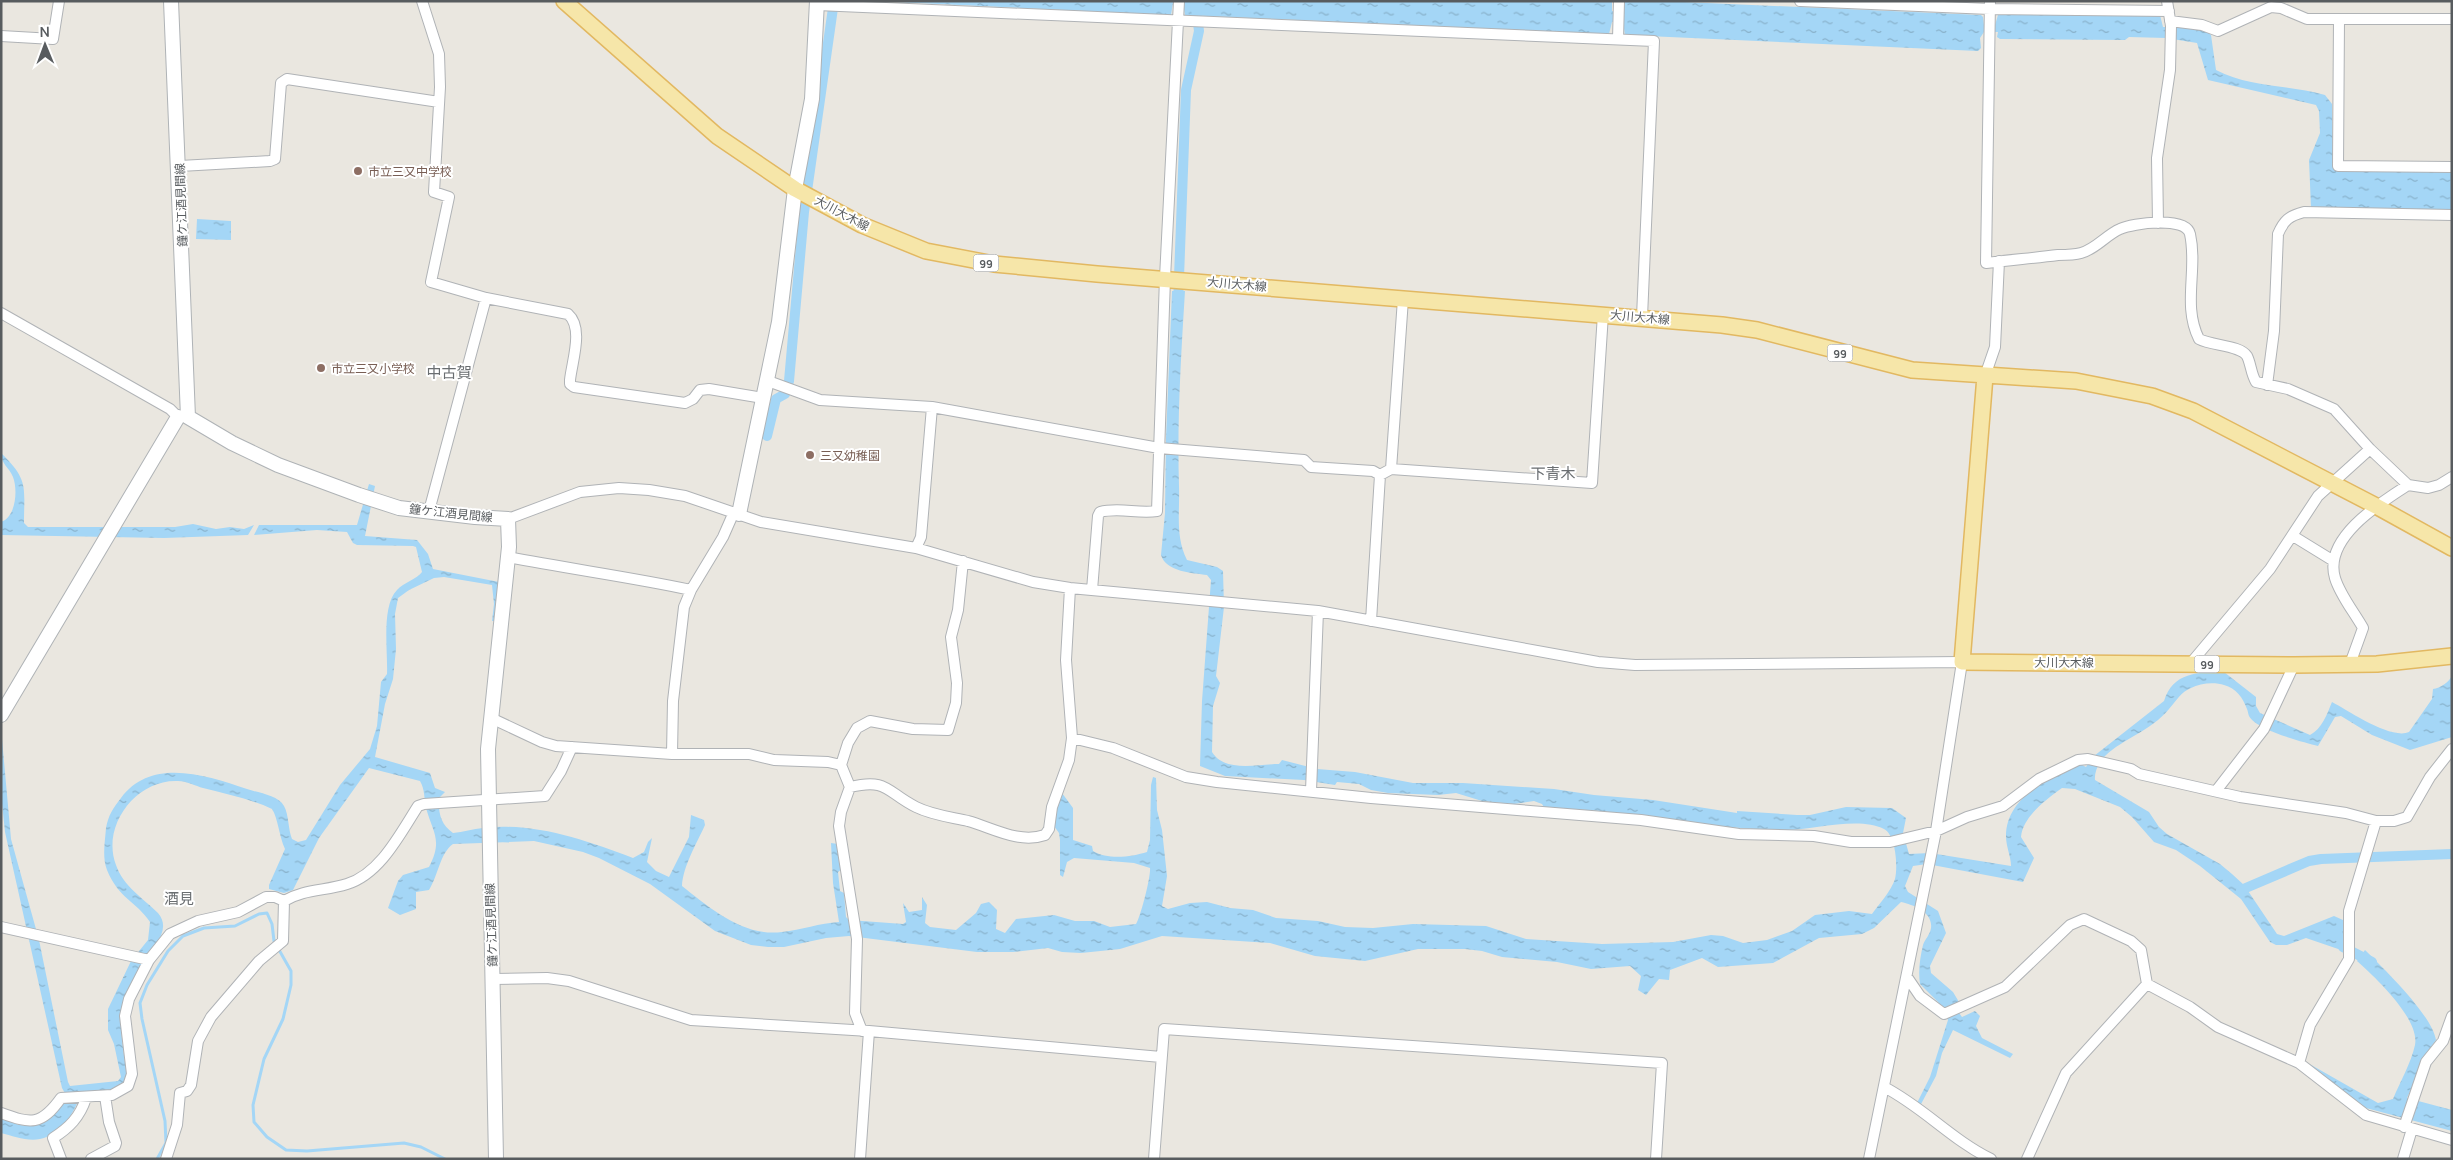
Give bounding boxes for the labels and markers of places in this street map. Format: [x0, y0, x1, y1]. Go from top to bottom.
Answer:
place label: 市立三又中学校 [368, 163, 452, 180]
marker: 市立三又中学校 [352, 165, 364, 177]
place label: 市立三又小学校 [331, 360, 415, 377]
marker: 市立三又小学校 [315, 362, 327, 374]
place label: 三又幼稚園 [820, 447, 880, 464]
marker: 三又幼稚園 [804, 449, 816, 461]

